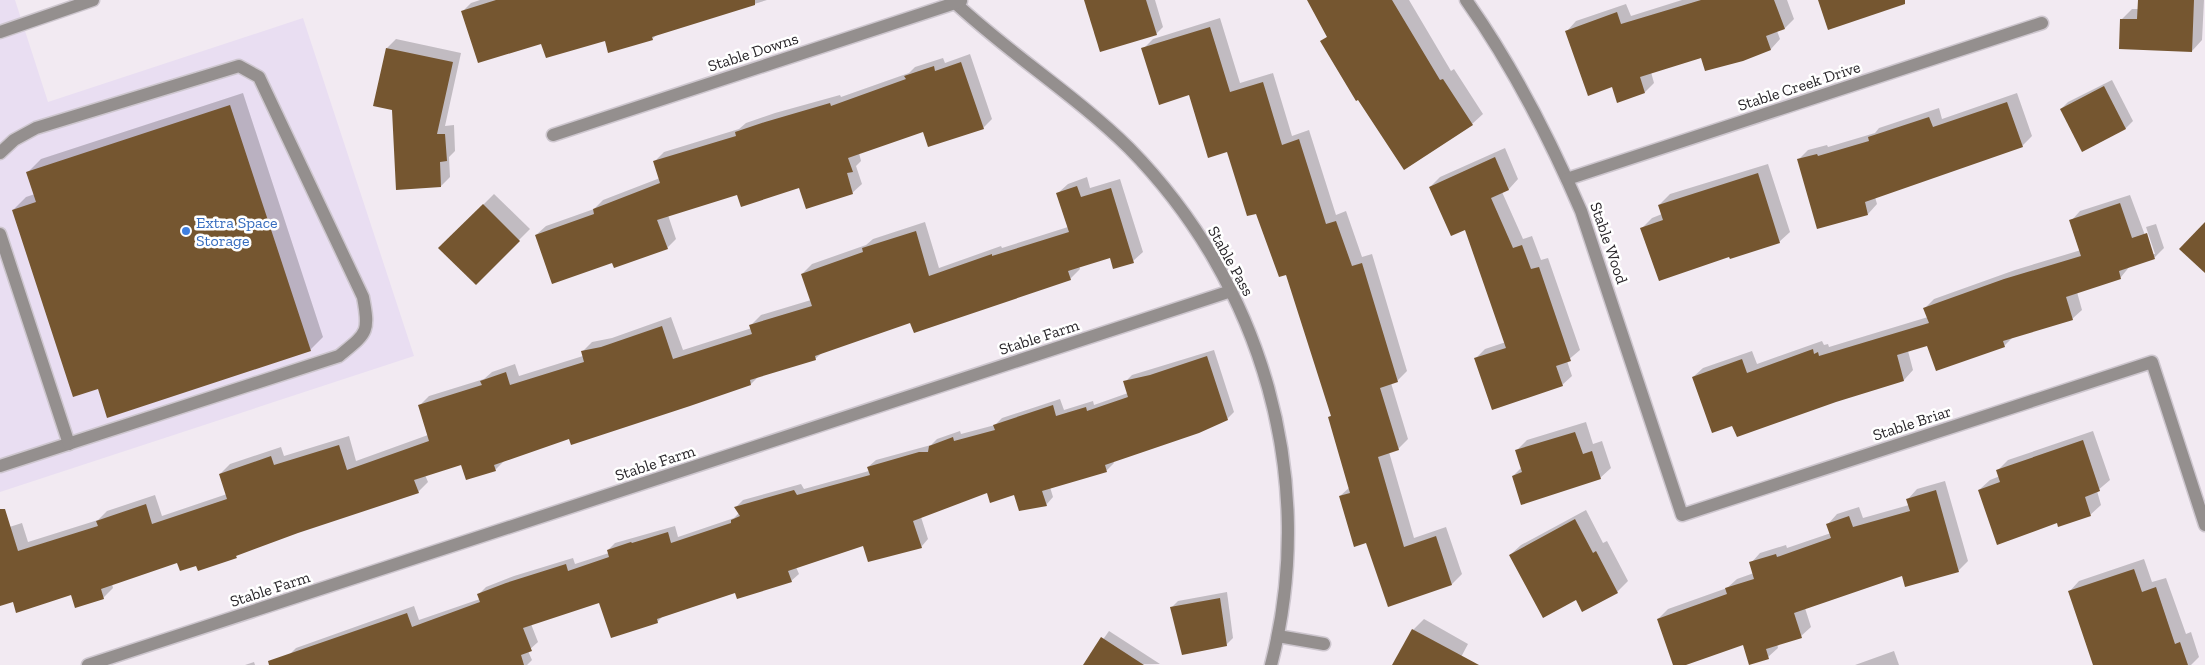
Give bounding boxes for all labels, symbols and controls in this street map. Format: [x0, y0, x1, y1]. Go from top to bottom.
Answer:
street label: Stable Downs [705, 28, 801, 76]
street label: Stable Creek Drive [1735, 57, 1863, 115]
street label: Stable Wood [1586, 200, 1632, 286]
place label: Extra Space Storage [196, 213, 278, 250]
street label: Stable Pass [1204, 223, 1258, 299]
marker: Extra Space Storage [180, 225, 192, 237]
street label: Stable Farm [997, 315, 1082, 359]
street label: Stable Briar [1870, 401, 1954, 445]
street label: Stable Farm [613, 441, 698, 485]
street label: Stable Farm [228, 567, 313, 611]

